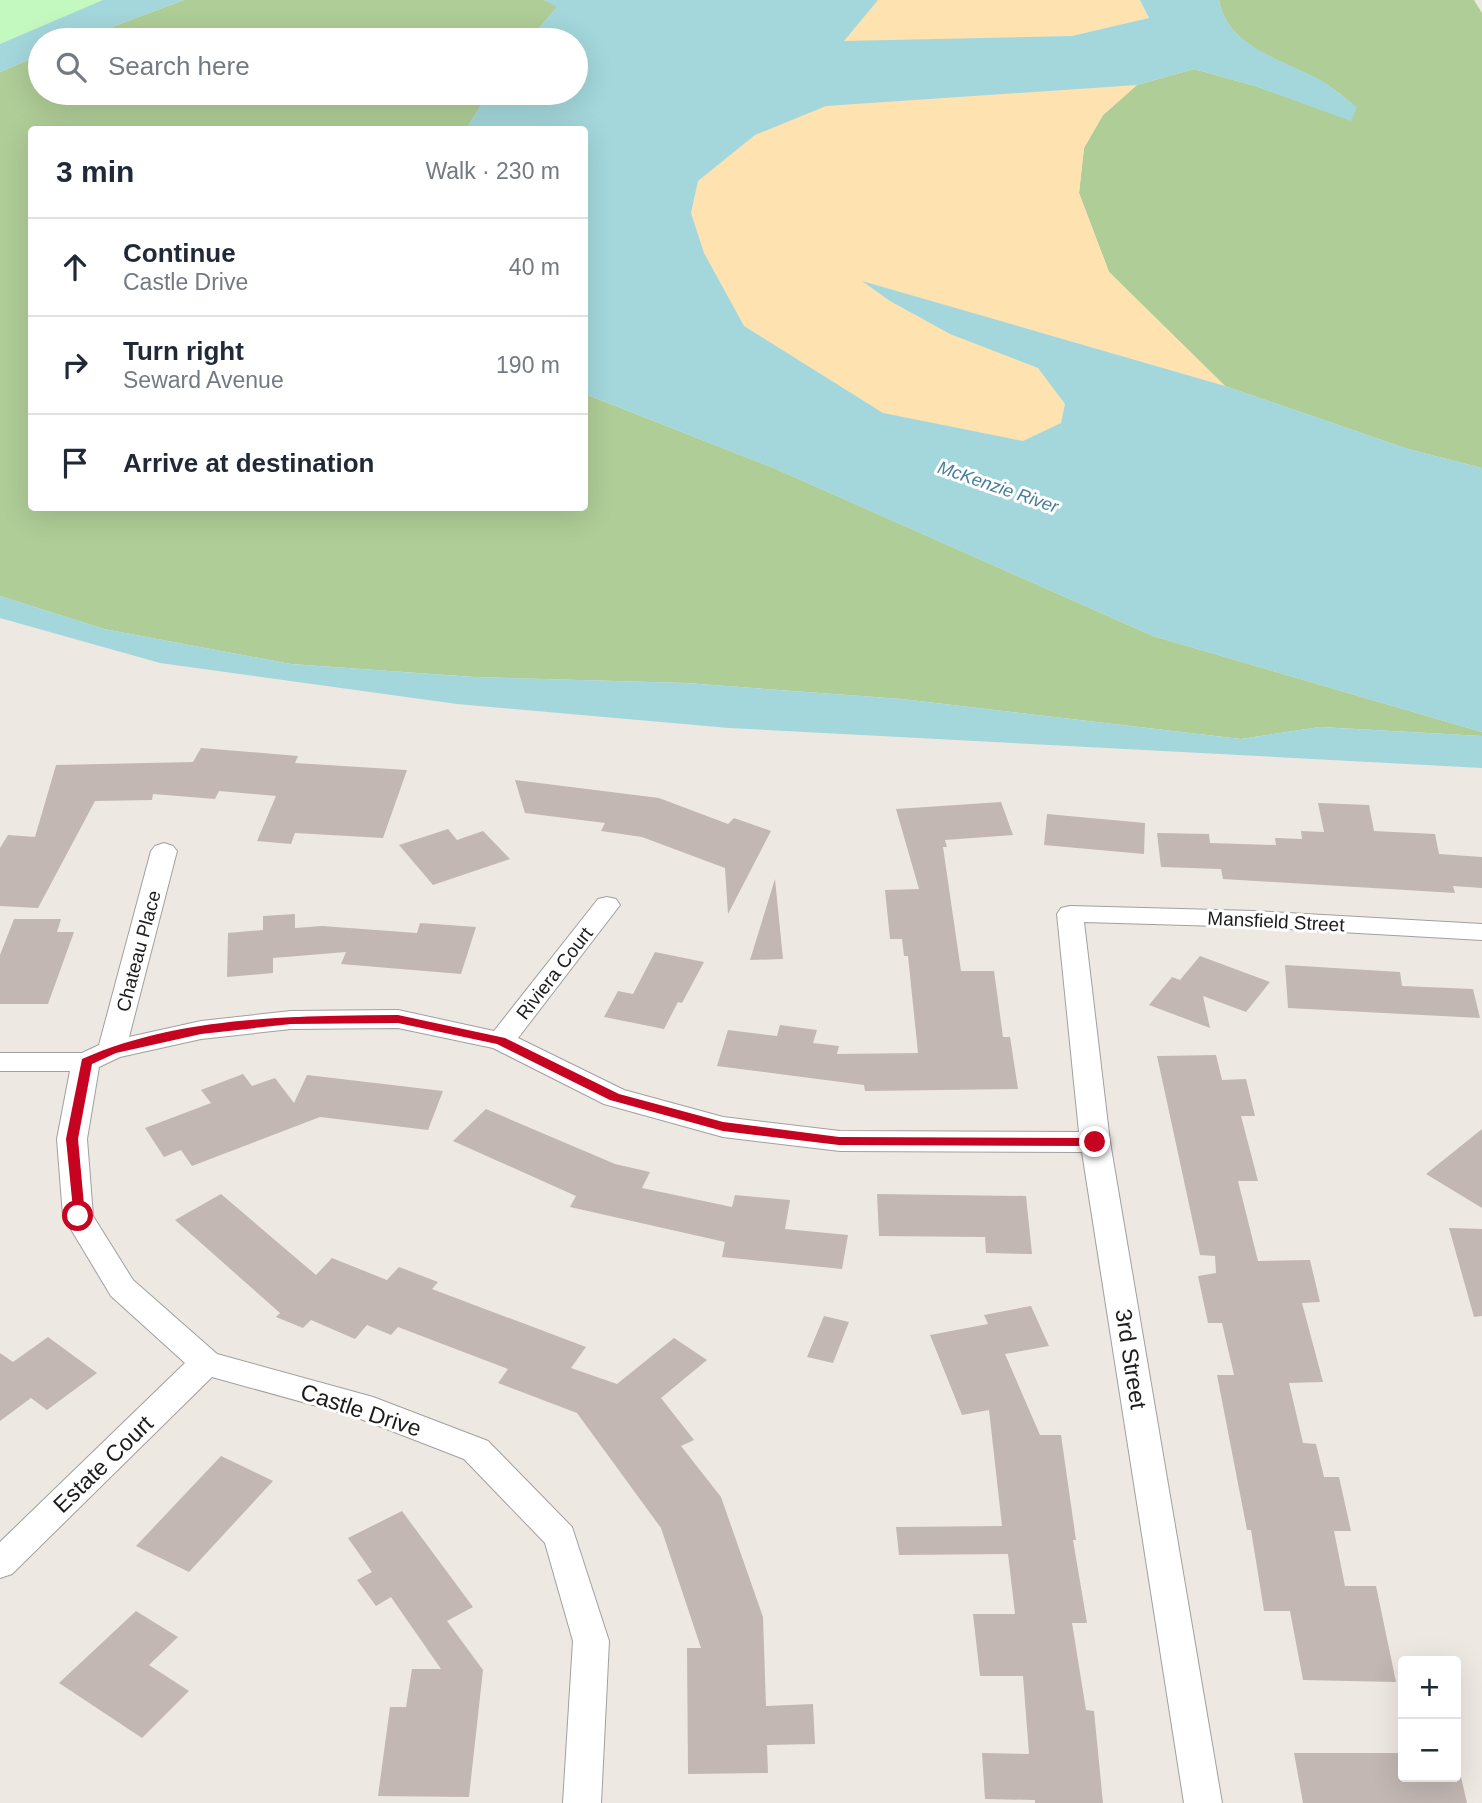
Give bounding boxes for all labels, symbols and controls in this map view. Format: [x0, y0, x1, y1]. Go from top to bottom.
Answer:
search box [28, 28, 588, 105]
icon: search [52, 48, 90, 86]
text: Search here [108, 51, 250, 81]
text: 3 min [56, 155, 134, 188]
text: Walk · 230 m [425, 158, 560, 184]
text: Continue [123, 238, 236, 268]
icon: ahead [56, 248, 94, 286]
text: 40 m [509, 254, 560, 280]
text: Castle Drive [123, 269, 248, 295]
text: Turn right [123, 336, 244, 366]
icon: right [56, 346, 94, 384]
text: 190 m [496, 352, 560, 378]
text: Seward Avenue [123, 367, 284, 393]
icon: arrive [56, 444, 94, 482]
text: Arrive at destination [123, 448, 374, 478]
water label: McKenzie River [935, 457, 1062, 517]
street label: Chateau Place [112, 888, 165, 1014]
street label: Mansfield Street [1207, 907, 1346, 936]
street label: Riviera Court [512, 923, 597, 1023]
route end [1079, 1126, 1110, 1157]
route start [62, 1200, 93, 1231]
street label: 3rd Street [1110, 1307, 1152, 1412]
street label: Castle Drive [297, 1378, 425, 1442]
street label: Estate Court [48, 1410, 158, 1518]
map controls [1398, 1656, 1461, 1782]
button: + [1398, 1656, 1461, 1719]
button: − [1398, 1719, 1461, 1782]

